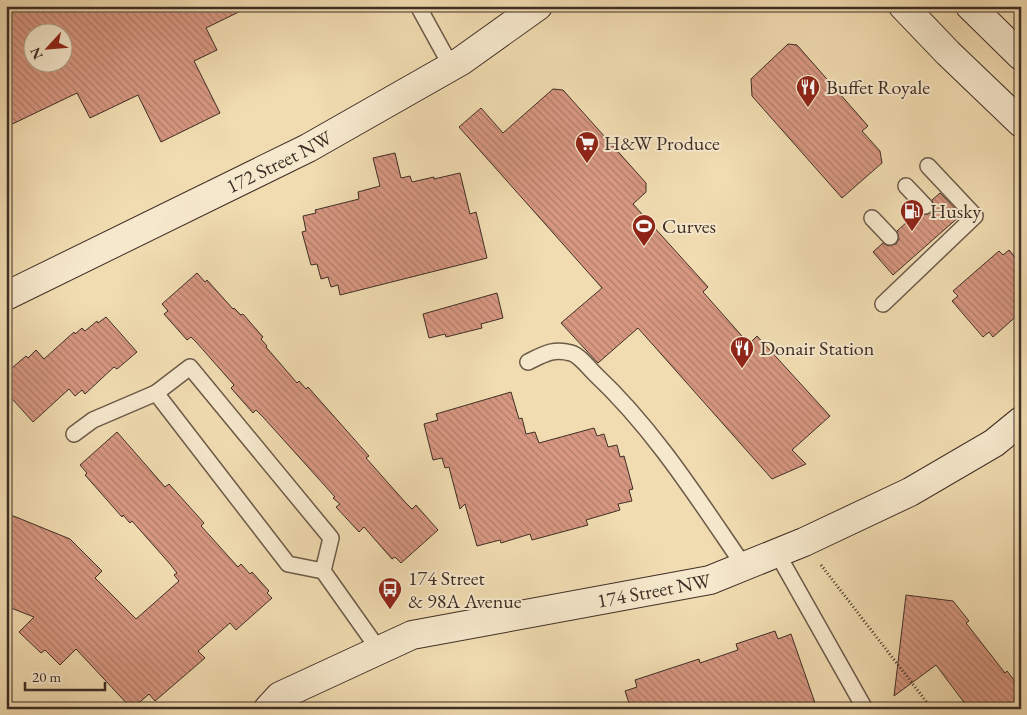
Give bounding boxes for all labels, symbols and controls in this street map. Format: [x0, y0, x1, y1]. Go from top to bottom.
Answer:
north arrow [22, 22, 72, 72]
text: N [25, 44, 47, 63]
restaurant icon: Buffet Royale [795, 74, 821, 108]
place label: Buffet Royale [826, 74, 930, 100]
street label: 172 Street NW [222, 124, 337, 199]
supermarket icon: H&W Produce [574, 130, 600, 164]
place label: H&W Produce [604, 130, 720, 156]
fuel station icon: Husky [899, 198, 925, 232]
place label: Husky [930, 198, 982, 224]
sports icon: Curves [631, 213, 657, 247]
place label: Curves [662, 213, 716, 239]
restaurant icon: Donair Station [729, 335, 755, 369]
place label: Donair Station [760, 335, 875, 361]
place label: 174 Street & 98A Avenue [408, 565, 522, 614]
street label: 174 Street NW [595, 567, 713, 614]
bus stop icon: 174 Street & 98A Avenue [377, 576, 403, 610]
scale bar [25, 660, 105, 692]
text: 20 m [32, 667, 61, 686]

